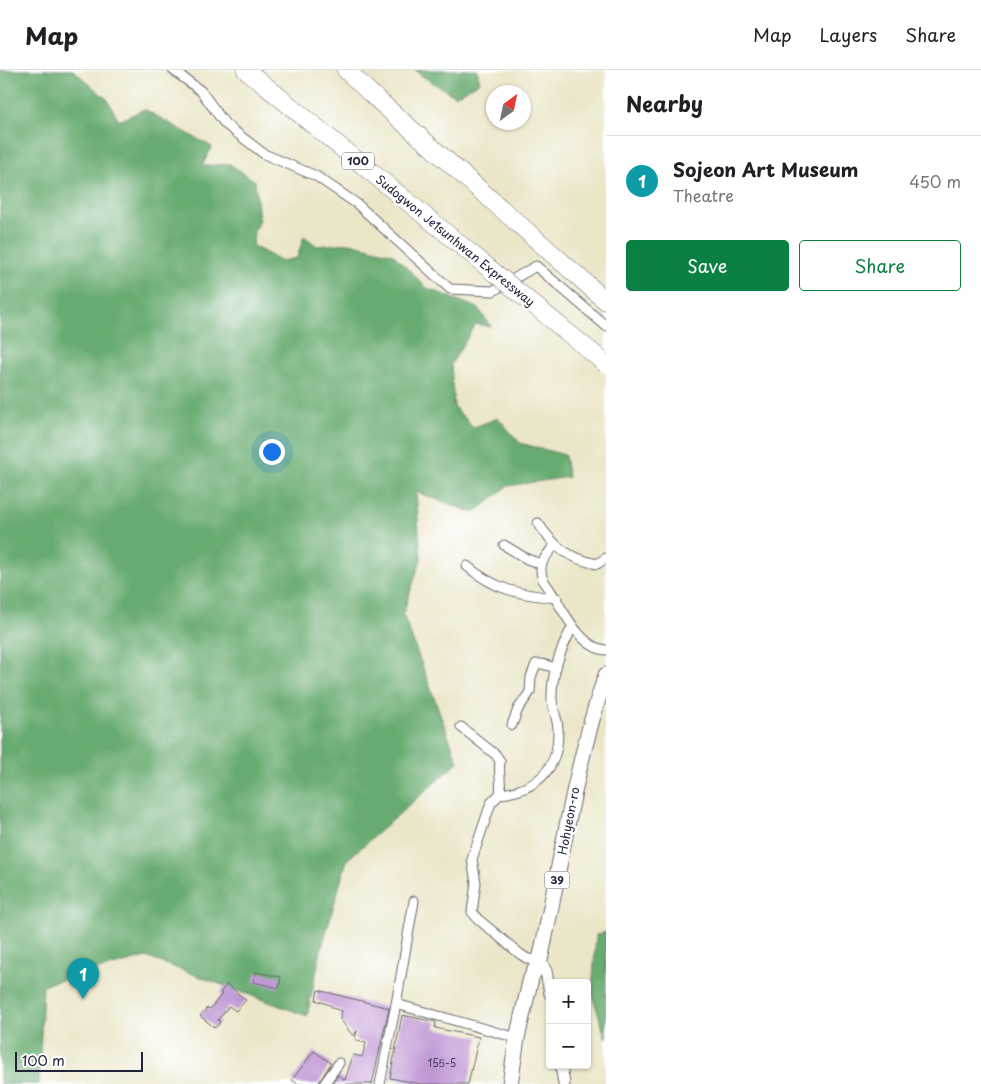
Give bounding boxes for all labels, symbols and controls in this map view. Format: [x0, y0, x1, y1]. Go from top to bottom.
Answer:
text: Map [25, 17, 78, 53]
text: Map [753, 21, 792, 48]
text: Layers [820, 21, 877, 48]
text: Share [905, 21, 956, 48]
north arrow [486, 85, 531, 130]
text: Nearby [626, 87, 703, 119]
road number: 100 [342, 152, 374, 170]
text: Sojeon Art Museum [673, 155, 858, 183]
text: 1 [638, 169, 646, 193]
text: 450 m [909, 169, 961, 193]
street label: Sudogwon Je1sunhwan Expressway [372, 170, 539, 310]
text: Theatre [673, 183, 734, 207]
button: Save [626, 240, 789, 291]
button: Share [799, 240, 961, 291]
your location [259, 439, 285, 465]
street label: Hohyeon-ro [553, 785, 583, 856]
road number: 39 [544, 872, 570, 888]
pin: 1 [67, 958, 99, 999]
map controls [546, 979, 591, 1069]
button: + [546, 979, 591, 1024]
button: − [546, 1024, 591, 1069]
scale bar [15, 1049, 142, 1072]
text: 100 m [22, 1050, 65, 1071]
house number: 155-5 [428, 1055, 456, 1070]

